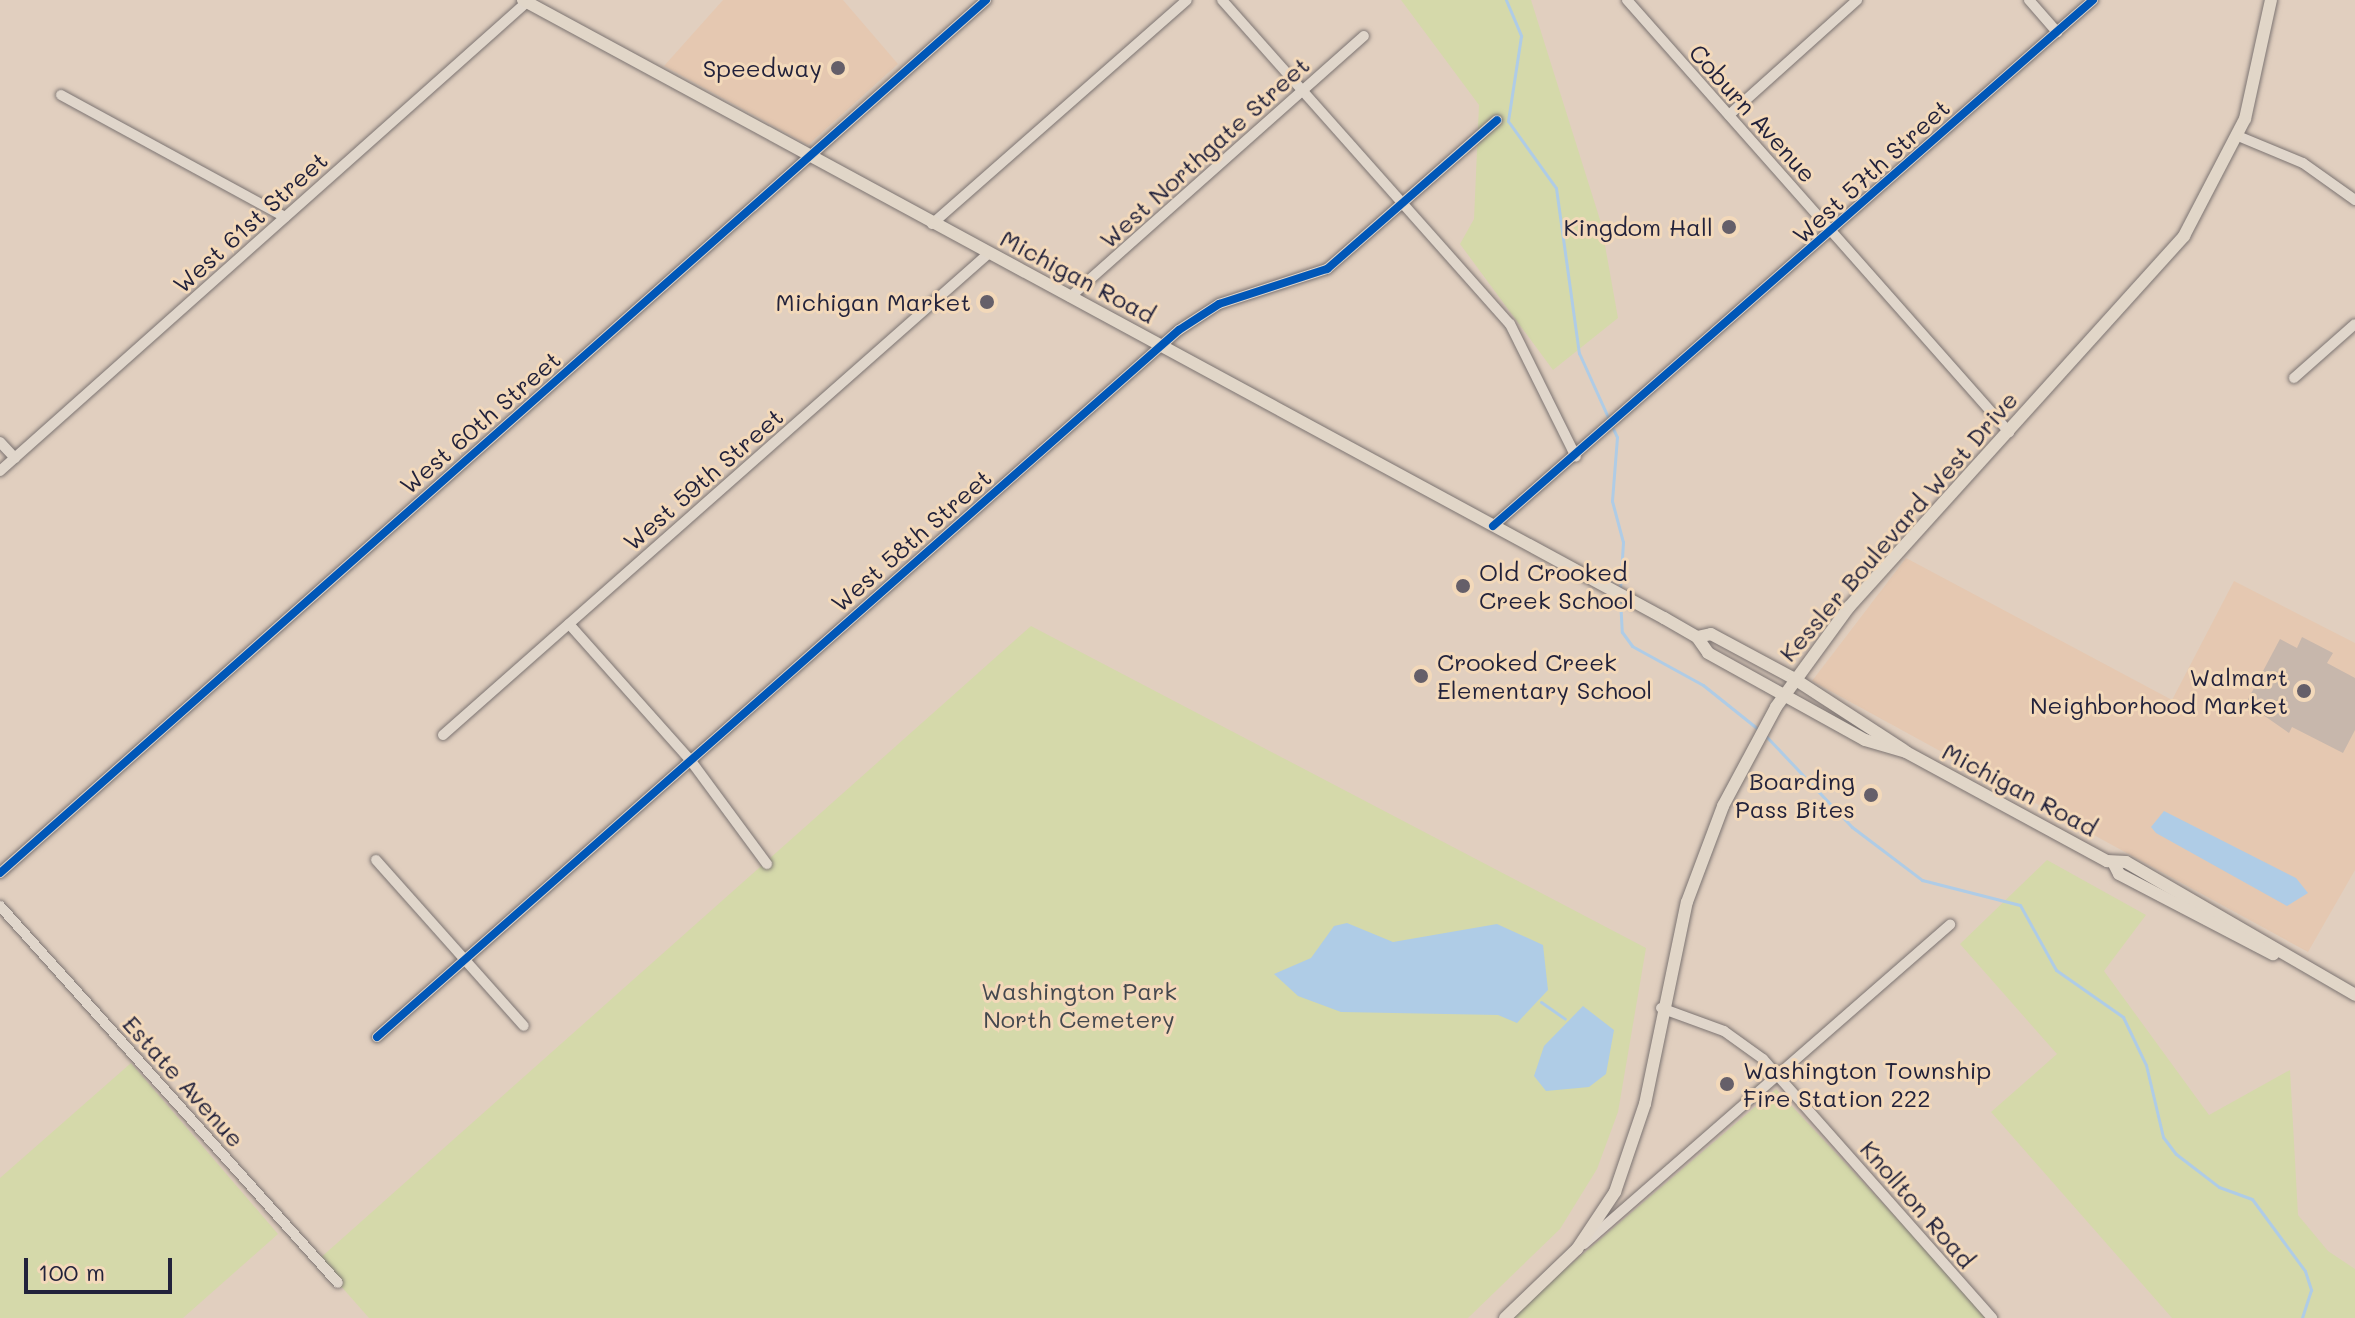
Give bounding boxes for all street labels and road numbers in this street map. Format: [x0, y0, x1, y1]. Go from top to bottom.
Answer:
street label: Coburn Avenue [1683, 38, 1823, 188]
street label: West Northgate Street [1093, 50, 1315, 254]
street label: West 57th Street [1787, 93, 1955, 249]
street label: West 61st Street [167, 145, 333, 299]
street label: Michigan Road [996, 223, 1160, 329]
street label: West 60th Street [394, 344, 566, 500]
street label: Kessler Boulevard West Drive [1773, 385, 2023, 667]
street label: West 59th Street [617, 402, 789, 556]
street label: West 58th Street [825, 463, 997, 617]
street label: Michigan Road [1938, 736, 2102, 842]
street label: Estate Avenue [117, 1009, 251, 1153]
street label: Knollton Road [1855, 1134, 1981, 1274]

